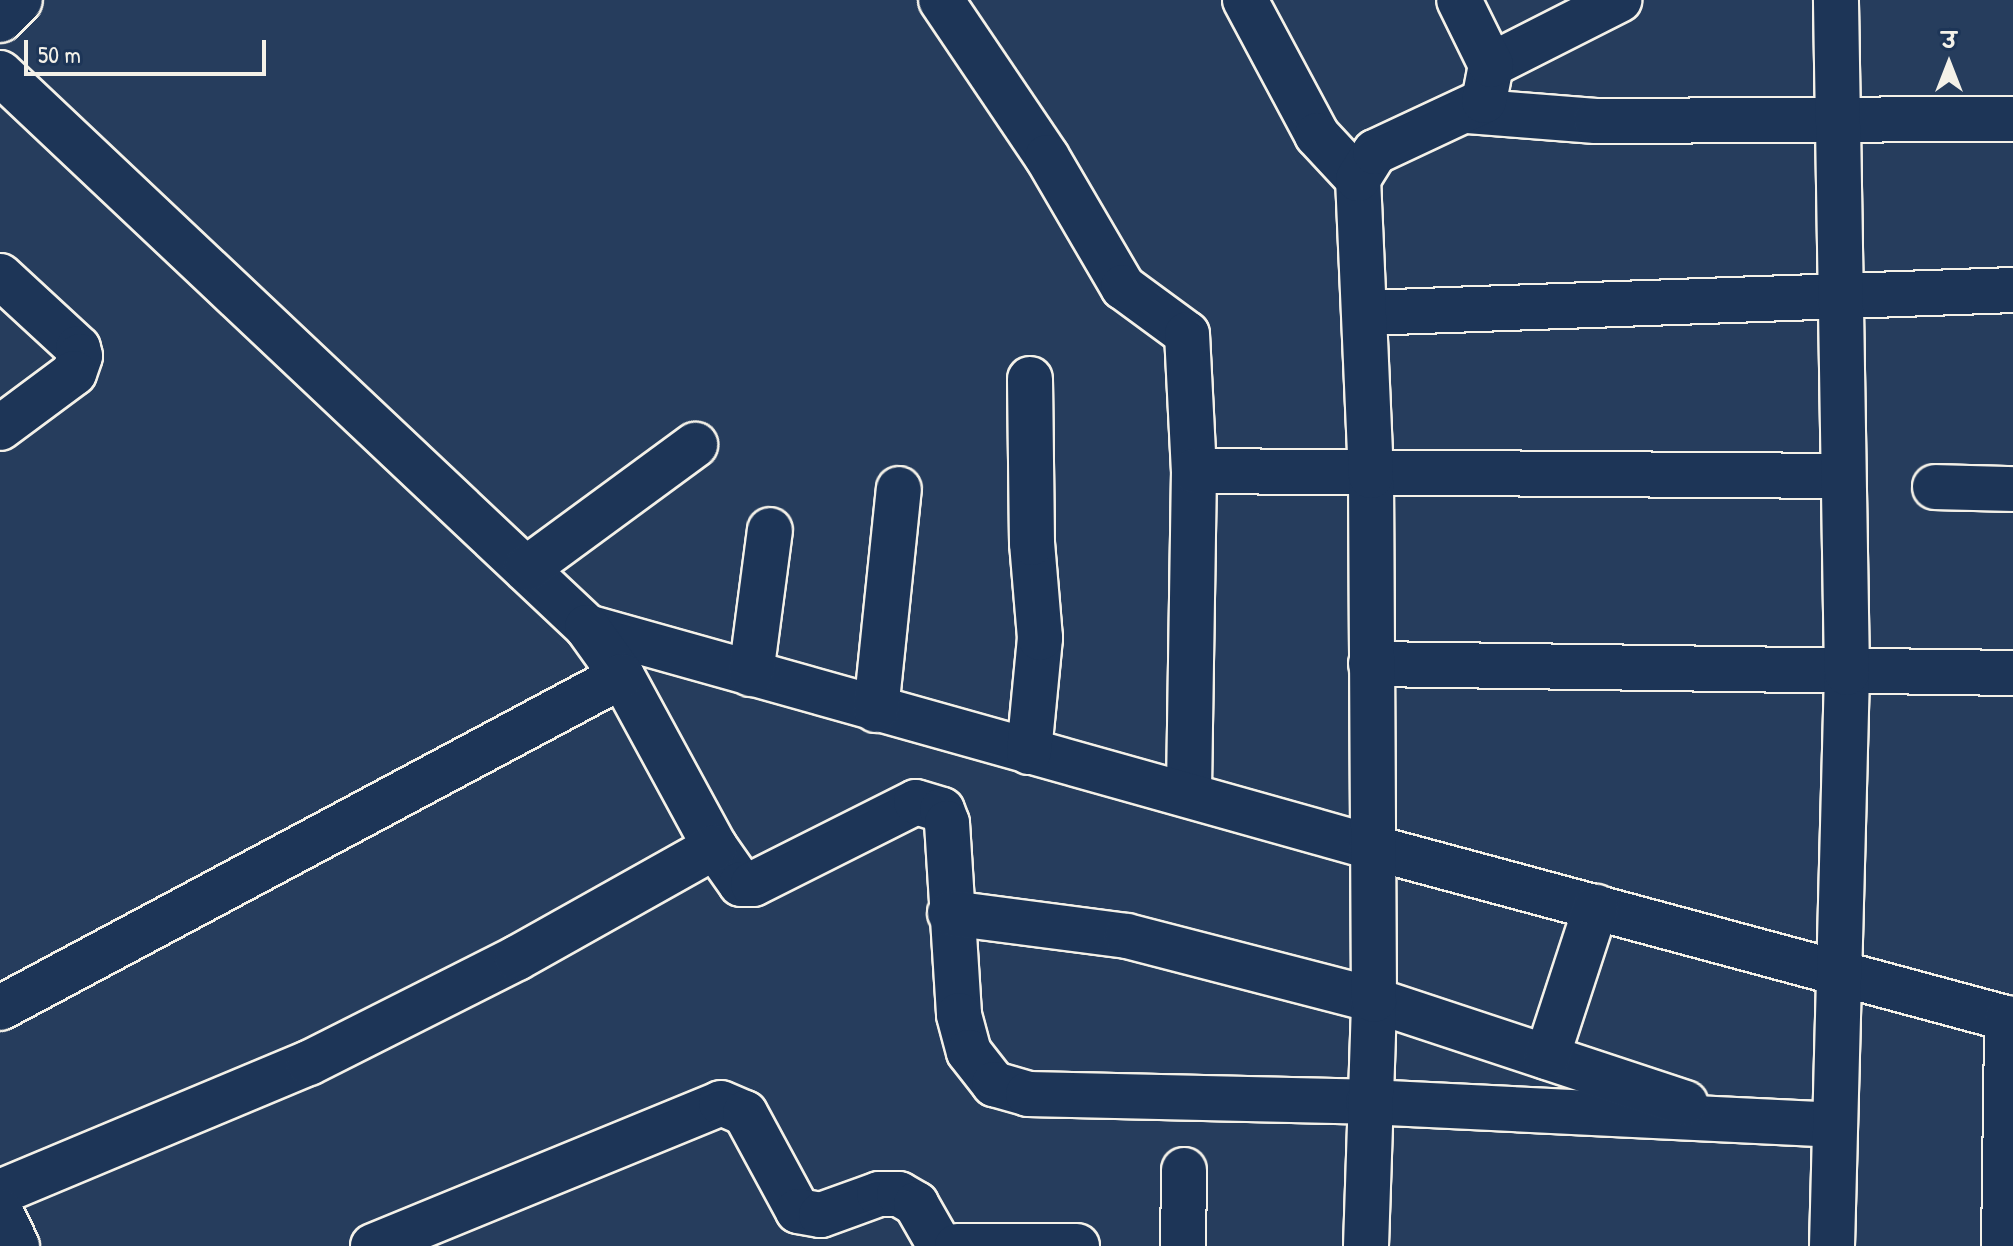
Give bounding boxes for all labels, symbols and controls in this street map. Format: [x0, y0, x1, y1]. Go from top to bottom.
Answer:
scale bar [28, 24, 270, 74]
north arrow [1909, 24, 1989, 104]
text: उ [1942, 25, 1956, 55]
text: 50 m [38, 38, 81, 70]

